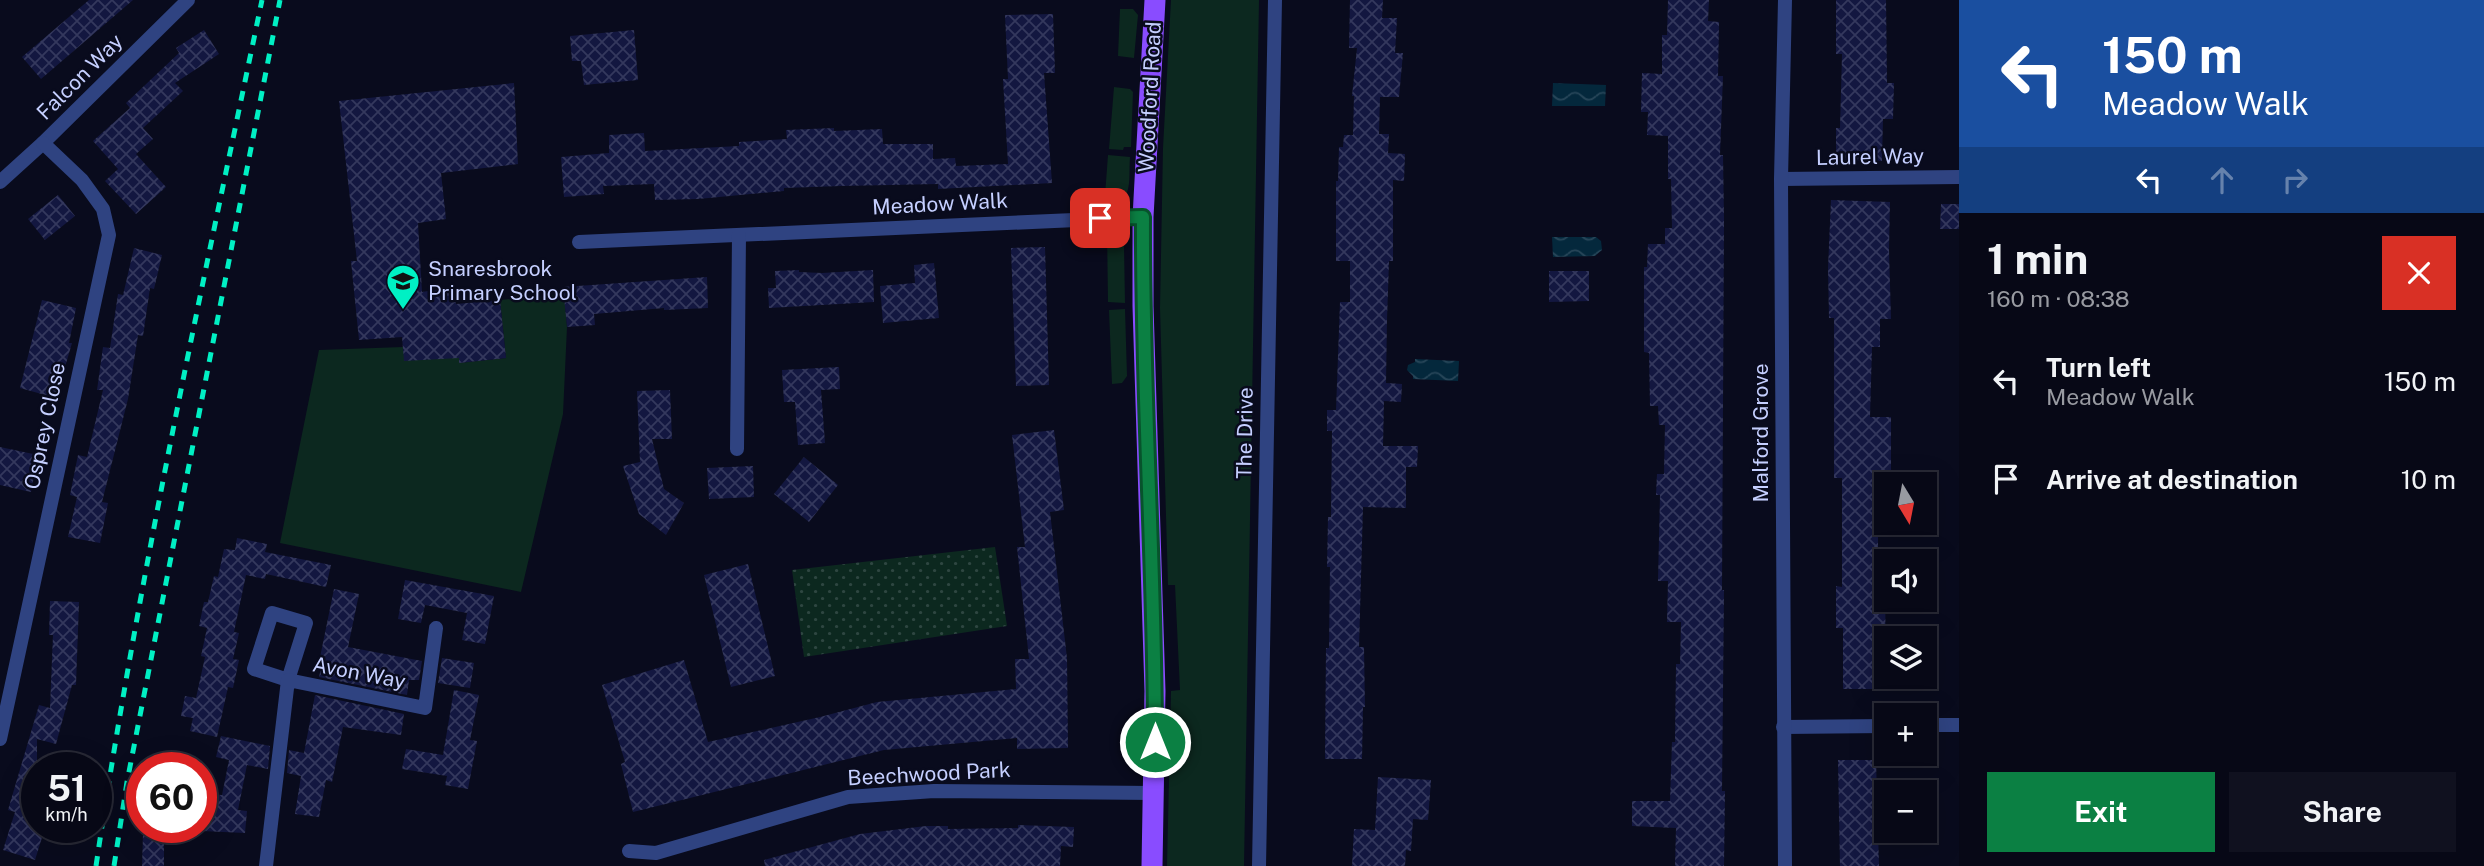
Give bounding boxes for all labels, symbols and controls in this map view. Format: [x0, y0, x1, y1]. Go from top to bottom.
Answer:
street label: Woodford Road [1133, 21, 1166, 173]
text: 150 m [2102, 26, 2243, 84]
street label: Falcon Way [31, 28, 128, 125]
icon: left [1987, 28, 2078, 119]
text: Meadow Walk [2102, 85, 2309, 122]
street label: Laurel Way [1816, 143, 1924, 170]
icon: left [2130, 161, 2168, 199]
icon: ahead [2203, 161, 2241, 199]
icon: right [2276, 161, 2314, 199]
street label: Meadow Walk [872, 187, 1009, 220]
pin [1070, 188, 1130, 248]
icon: arrive [1081, 199, 1119, 237]
text: 1 min [1987, 234, 2088, 283]
button: close [2382, 236, 2456, 310]
place label: Snaresbrook Primary School [428, 256, 577, 305]
school or university icon: Snaresbrook Primary School [384, 262, 422, 311]
text: 160 m · 08:38 [1987, 285, 2130, 312]
text: Turn left [2046, 352, 2151, 383]
street label: Osprey Close [19, 360, 70, 492]
icon: left [1987, 362, 2025, 400]
street label: Malford Grove [1748, 363, 1773, 503]
text: 150 m [2384, 366, 2456, 397]
text: Meadow Walk [2046, 383, 2195, 410]
street label: The Drive [1231, 387, 1258, 479]
icon: arrive [1987, 460, 2025, 498]
text: Arrive at destination [2046, 464, 2298, 495]
text: 10 m [2401, 464, 2456, 495]
north arrow [1874, 472, 1937, 536]
map controls [1874, 472, 1937, 843]
button: sound [1874, 549, 1937, 612]
button: layers [1874, 626, 1937, 689]
street label: Avon Way [310, 651, 408, 694]
button: + [1874, 703, 1937, 766]
position arrow [1118, 705, 1192, 779]
speed limit sign: 60 [126, 752, 217, 843]
street label: Beechwood Park [847, 757, 1011, 790]
text: 51 [47, 768, 86, 809]
button: Exit [1987, 772, 2215, 852]
button: Share [2229, 772, 2456, 852]
button: − [1874, 780, 1937, 843]
text: km/h [45, 804, 88, 825]

